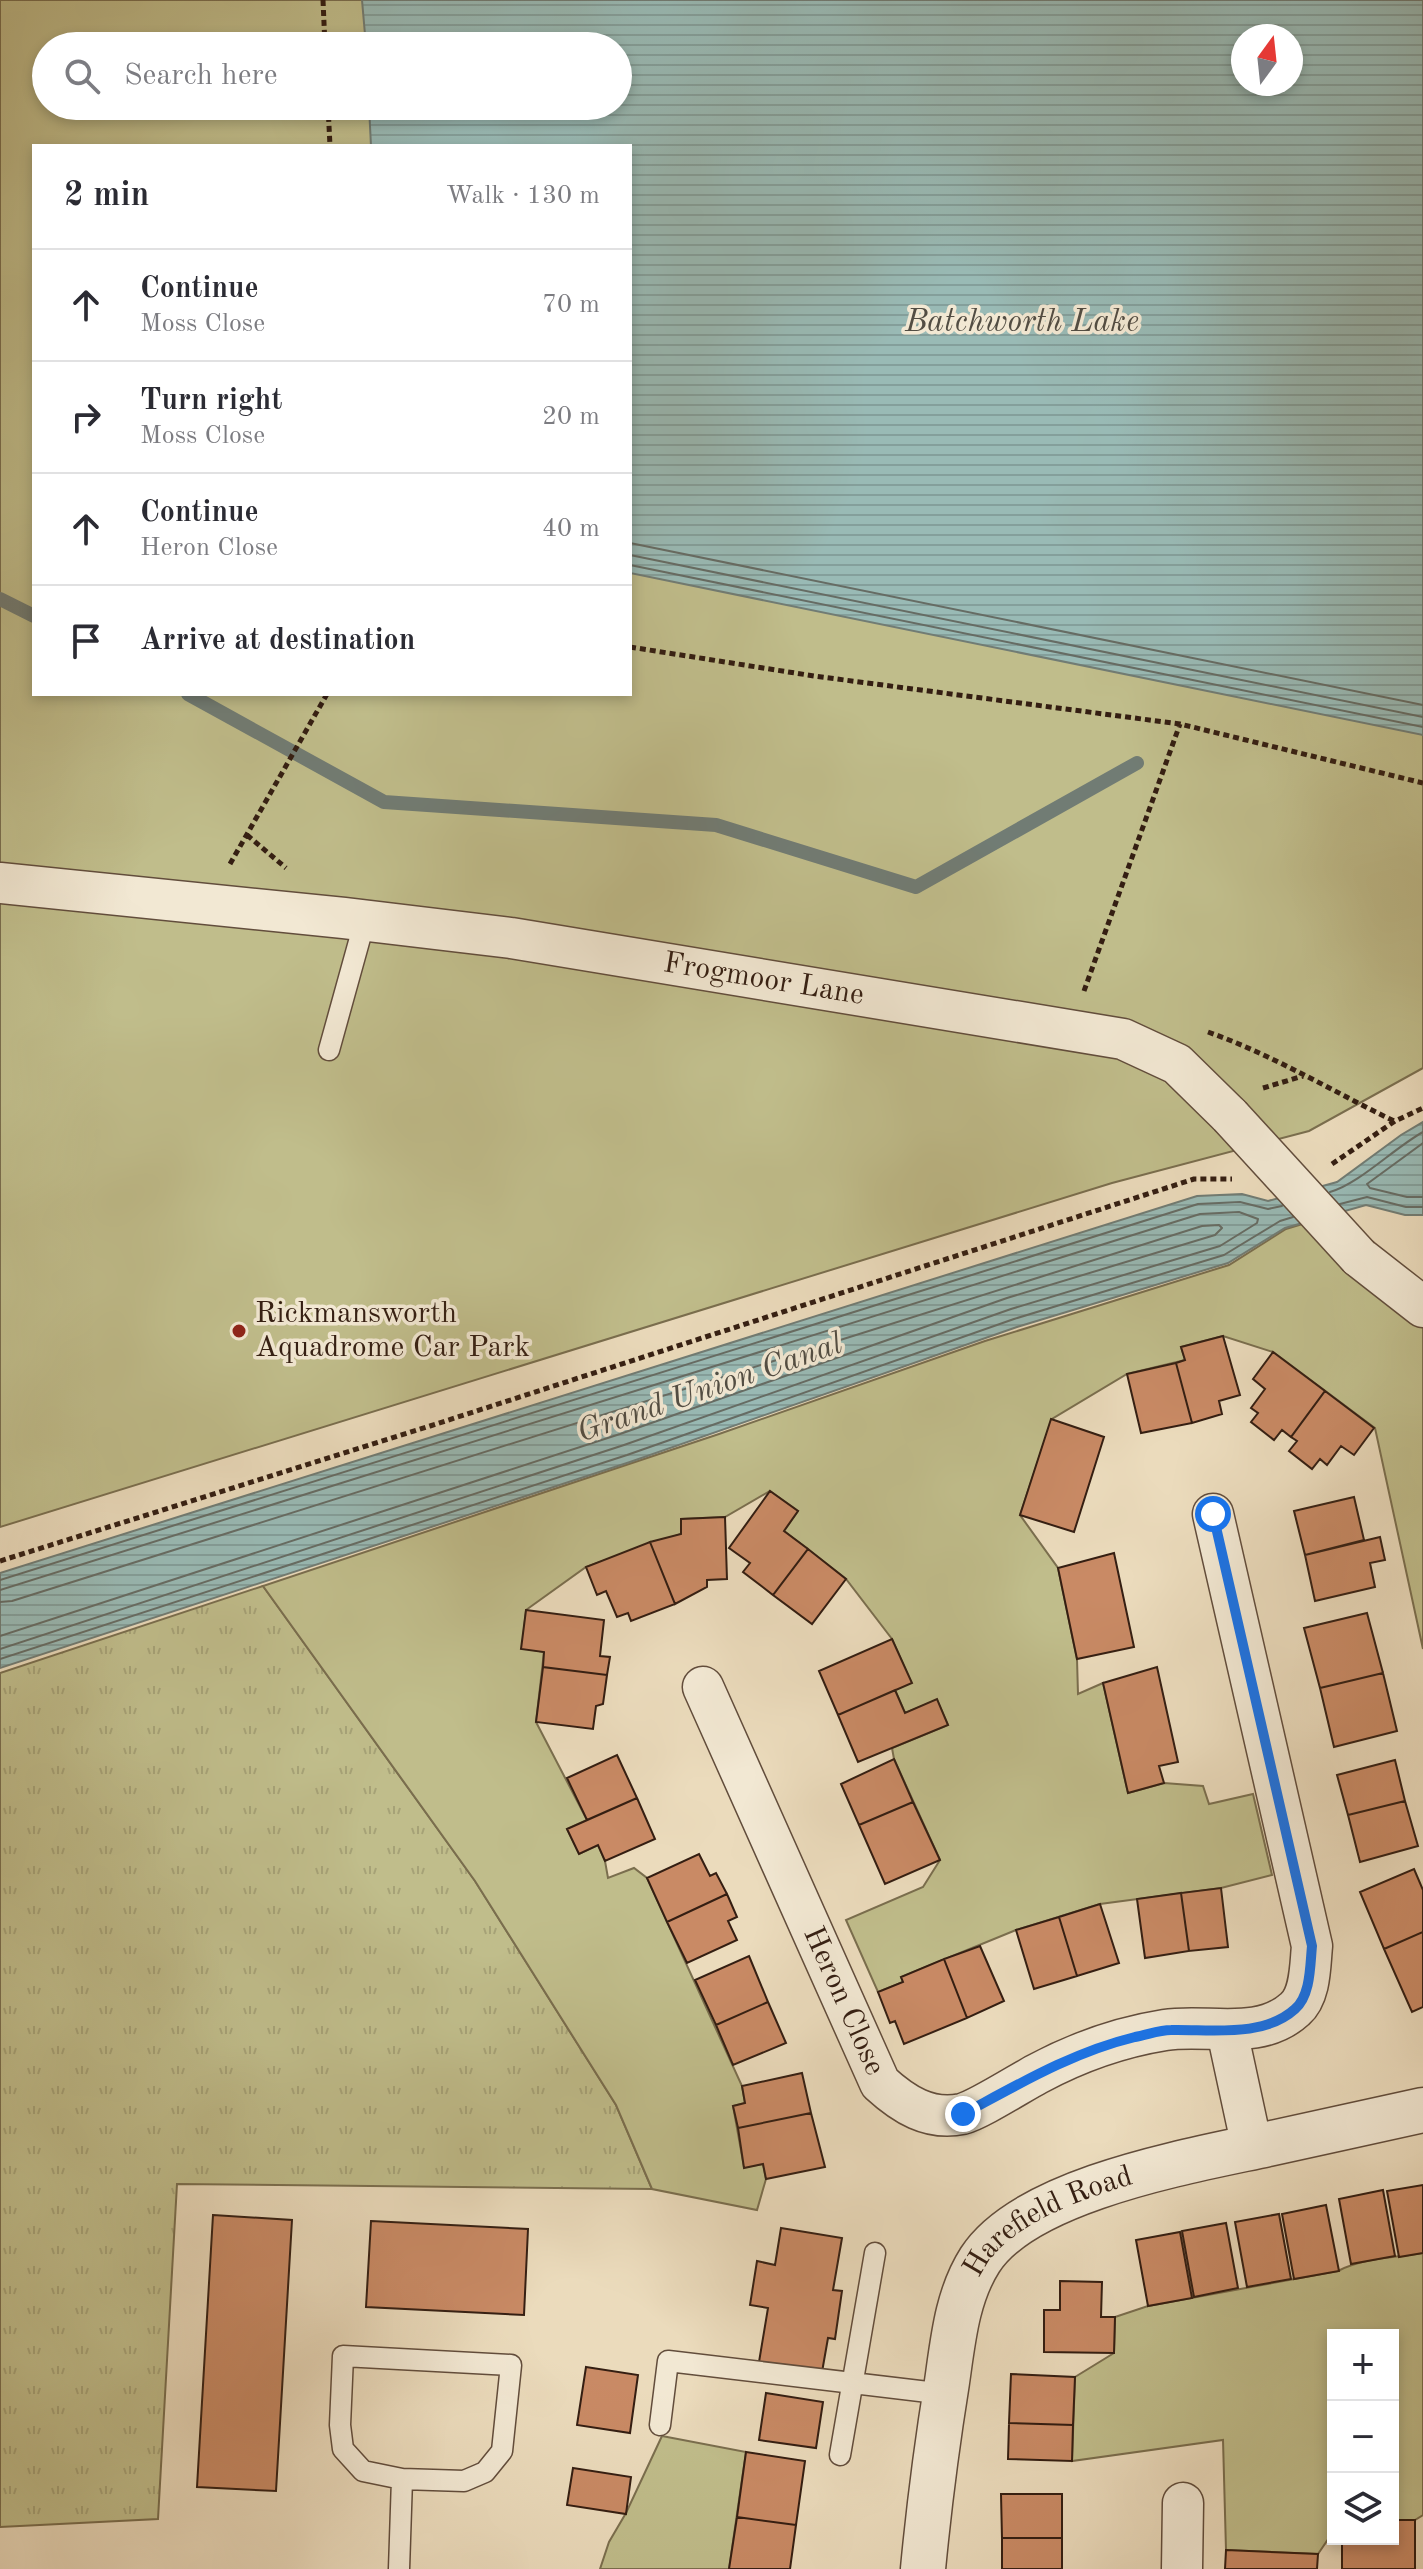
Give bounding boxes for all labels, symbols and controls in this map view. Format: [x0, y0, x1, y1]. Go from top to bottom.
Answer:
north arrow [1231, 24, 1303, 96]
search box [32, 32, 632, 120]
icon: search [60, 54, 104, 98]
text: Search here [124, 61, 278, 91]
text: 2 min [64, 179, 149, 213]
text: Walk · 130 m [446, 183, 600, 209]
text: Continue [140, 274, 259, 304]
icon: ahead [64, 283, 108, 327]
text: 70 m [542, 292, 600, 318]
water label: Batchworth Lake [904, 307, 1139, 339]
text: Moss Close [140, 311, 265, 337]
text: Turn right [140, 386, 282, 416]
icon: right [64, 395, 108, 439]
text: 20 m [542, 404, 600, 430]
text: Moss Close [140, 423, 265, 449]
text: Continue [140, 498, 259, 528]
icon: ahead [64, 507, 108, 551]
text: 40 m [542, 516, 600, 542]
text: Heron Close [140, 535, 278, 561]
icon: arrive [64, 619, 108, 663]
text: Arrive at destination [140, 626, 415, 656]
street label: Frogmoor Lane [661, 948, 866, 1011]
place label: Rickmansworth Aquadrome Car Park [255, 1299, 530, 1363]
marker: Rickmansworth Aquadrome Car Park [230, 1322, 248, 1340]
water label: Grand Union Canal [573, 1328, 847, 1449]
route start [1195, 1496, 1231, 1532]
street label: Heron Close [797, 1922, 890, 2080]
route end [945, 2096, 981, 2132]
street label: Harefield Road [959, 2161, 1136, 2282]
map controls [1327, 2329, 1399, 2545]
button: + [1327, 2329, 1399, 2401]
button: − [1327, 2401, 1399, 2473]
button: layers [1327, 2473, 1399, 2545]

